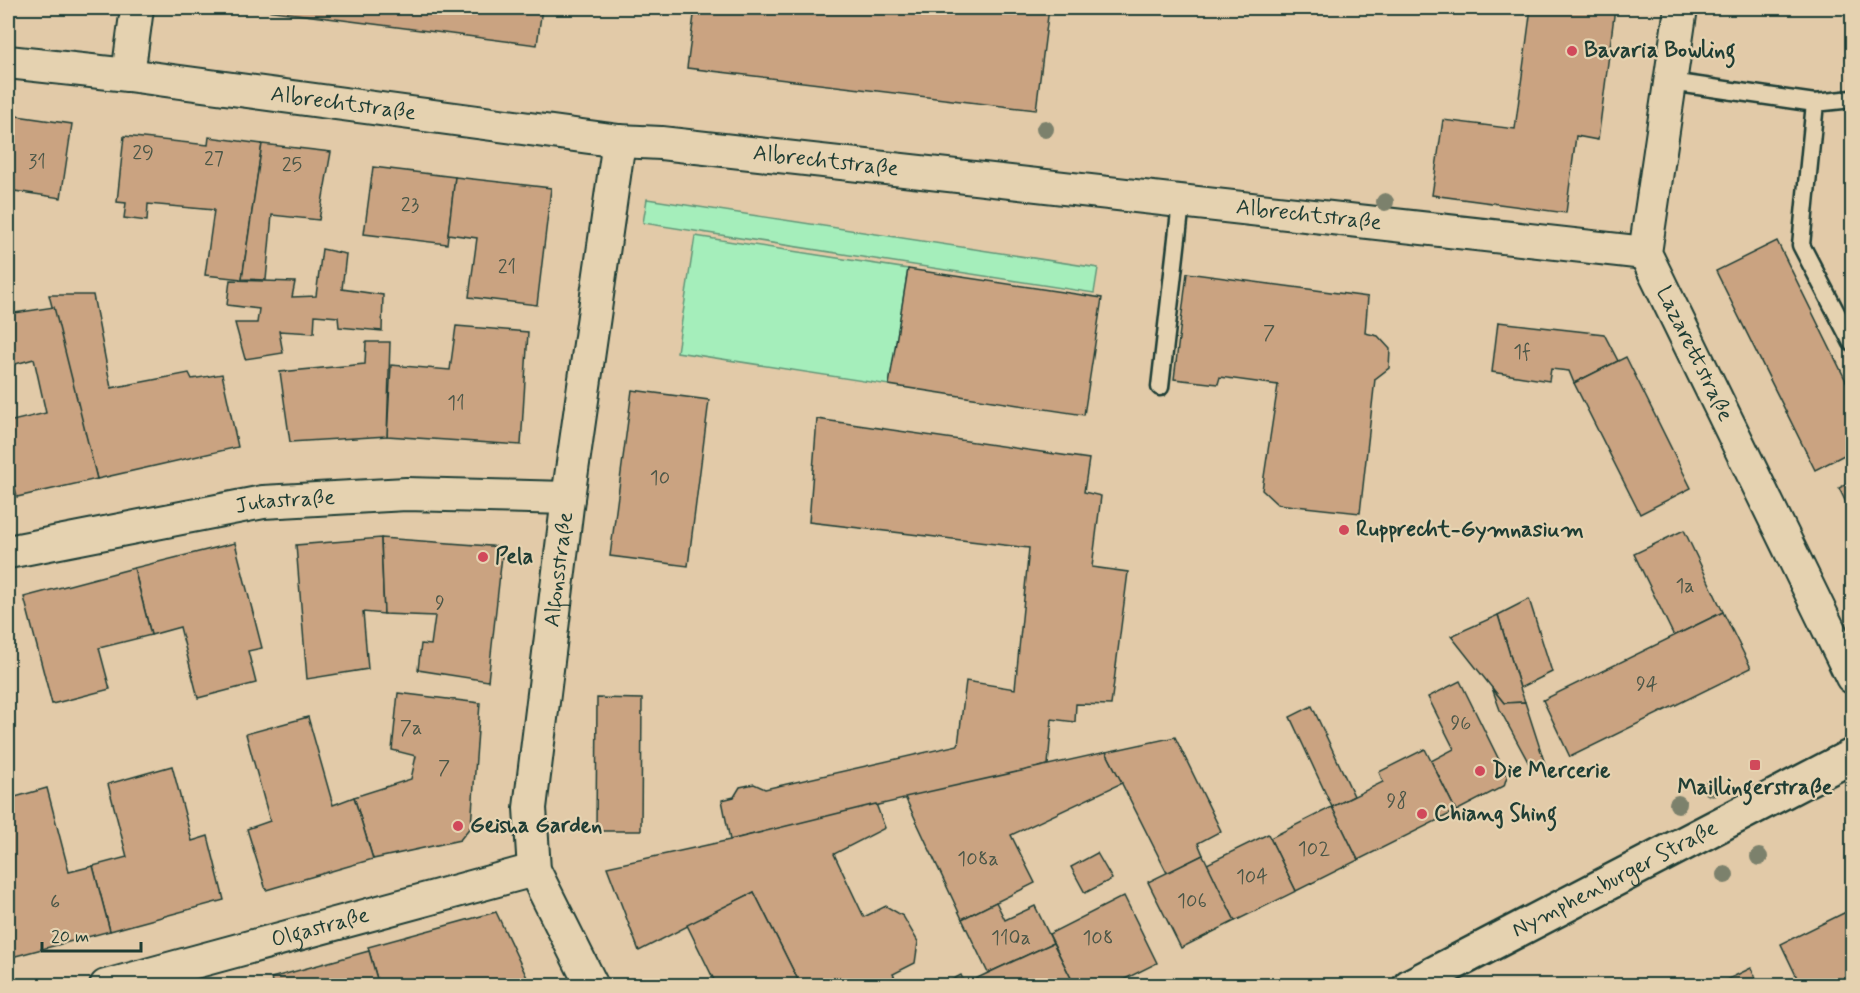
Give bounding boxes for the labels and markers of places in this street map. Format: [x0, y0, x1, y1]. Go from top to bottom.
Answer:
place label: Bavaria Bowling [1584, 37, 1736, 69]
marker: Bavaria Bowling [1565, 44, 1579, 58]
place label: Rupprecht-Gymnasium [1356, 516, 1584, 544]
marker: Rupprecht-Gymnasium [1337, 523, 1351, 537]
place label: Pela [495, 543, 533, 571]
marker: Pela [476, 550, 490, 564]
place label: Die Mercerie [1492, 757, 1611, 785]
marker: Maillingerstraße [1748, 758, 1762, 772]
marker: Die Mercerie [1473, 764, 1487, 778]
place label: Maillingerstraße [1677, 774, 1833, 806]
place label: Chiang Shing [1434, 800, 1557, 832]
marker: Chiang Shing [1415, 807, 1429, 821]
place label: Geisha Garden [470, 812, 602, 840]
marker: Geisha Garden [451, 819, 465, 833]

